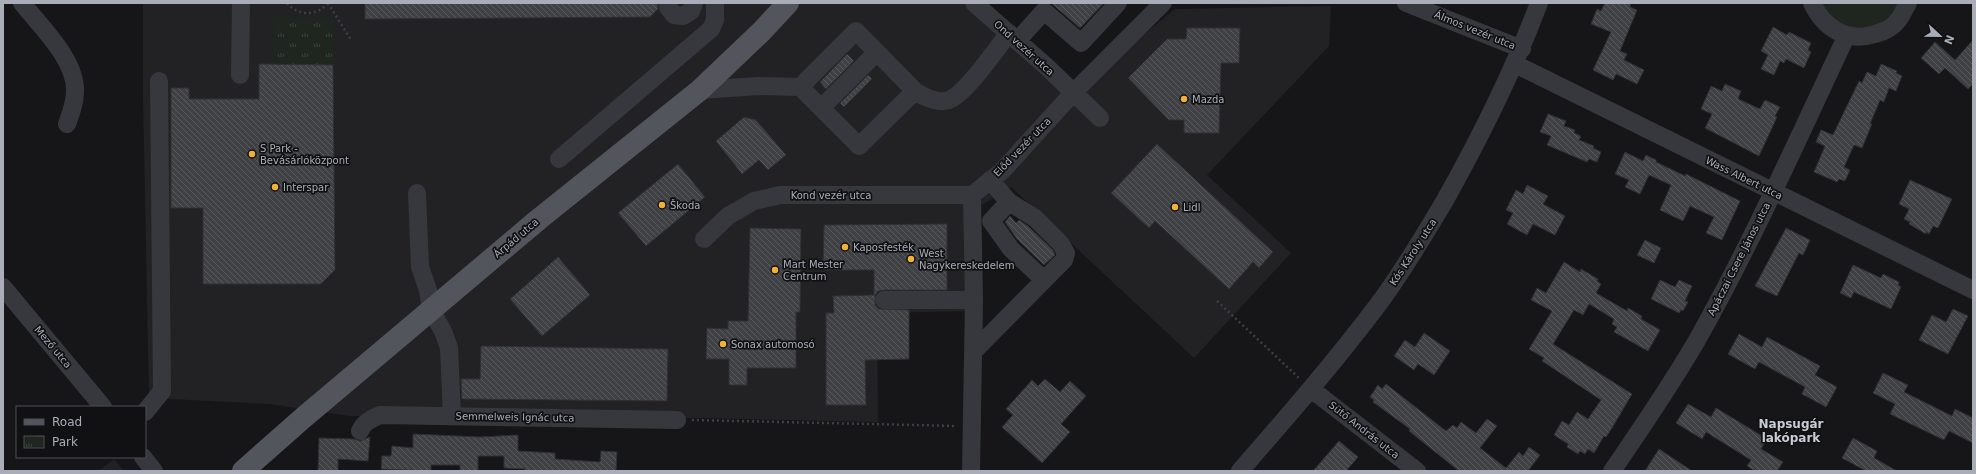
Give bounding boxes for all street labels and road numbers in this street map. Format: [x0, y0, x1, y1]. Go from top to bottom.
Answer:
street label: Álmos vezér utca [1433, 8, 1518, 51]
street label: Ond vezér utca [992, 18, 1056, 78]
street label: Előd vezér utca [991, 115, 1053, 179]
street label: Wass Albert utca [1704, 155, 1784, 201]
street label: Kond vezér utca [791, 190, 871, 201]
street label: Apáczai Csere János utca [1706, 201, 1772, 317]
street label: Árpád utca [491, 215, 541, 260]
street label: Kós Károly utca [1387, 217, 1439, 287]
street label: Mező utca [32, 324, 74, 370]
street label: Sütő András utca [1327, 399, 1401, 461]
street label: Semmelweis Ignác utca [456, 410, 574, 424]

